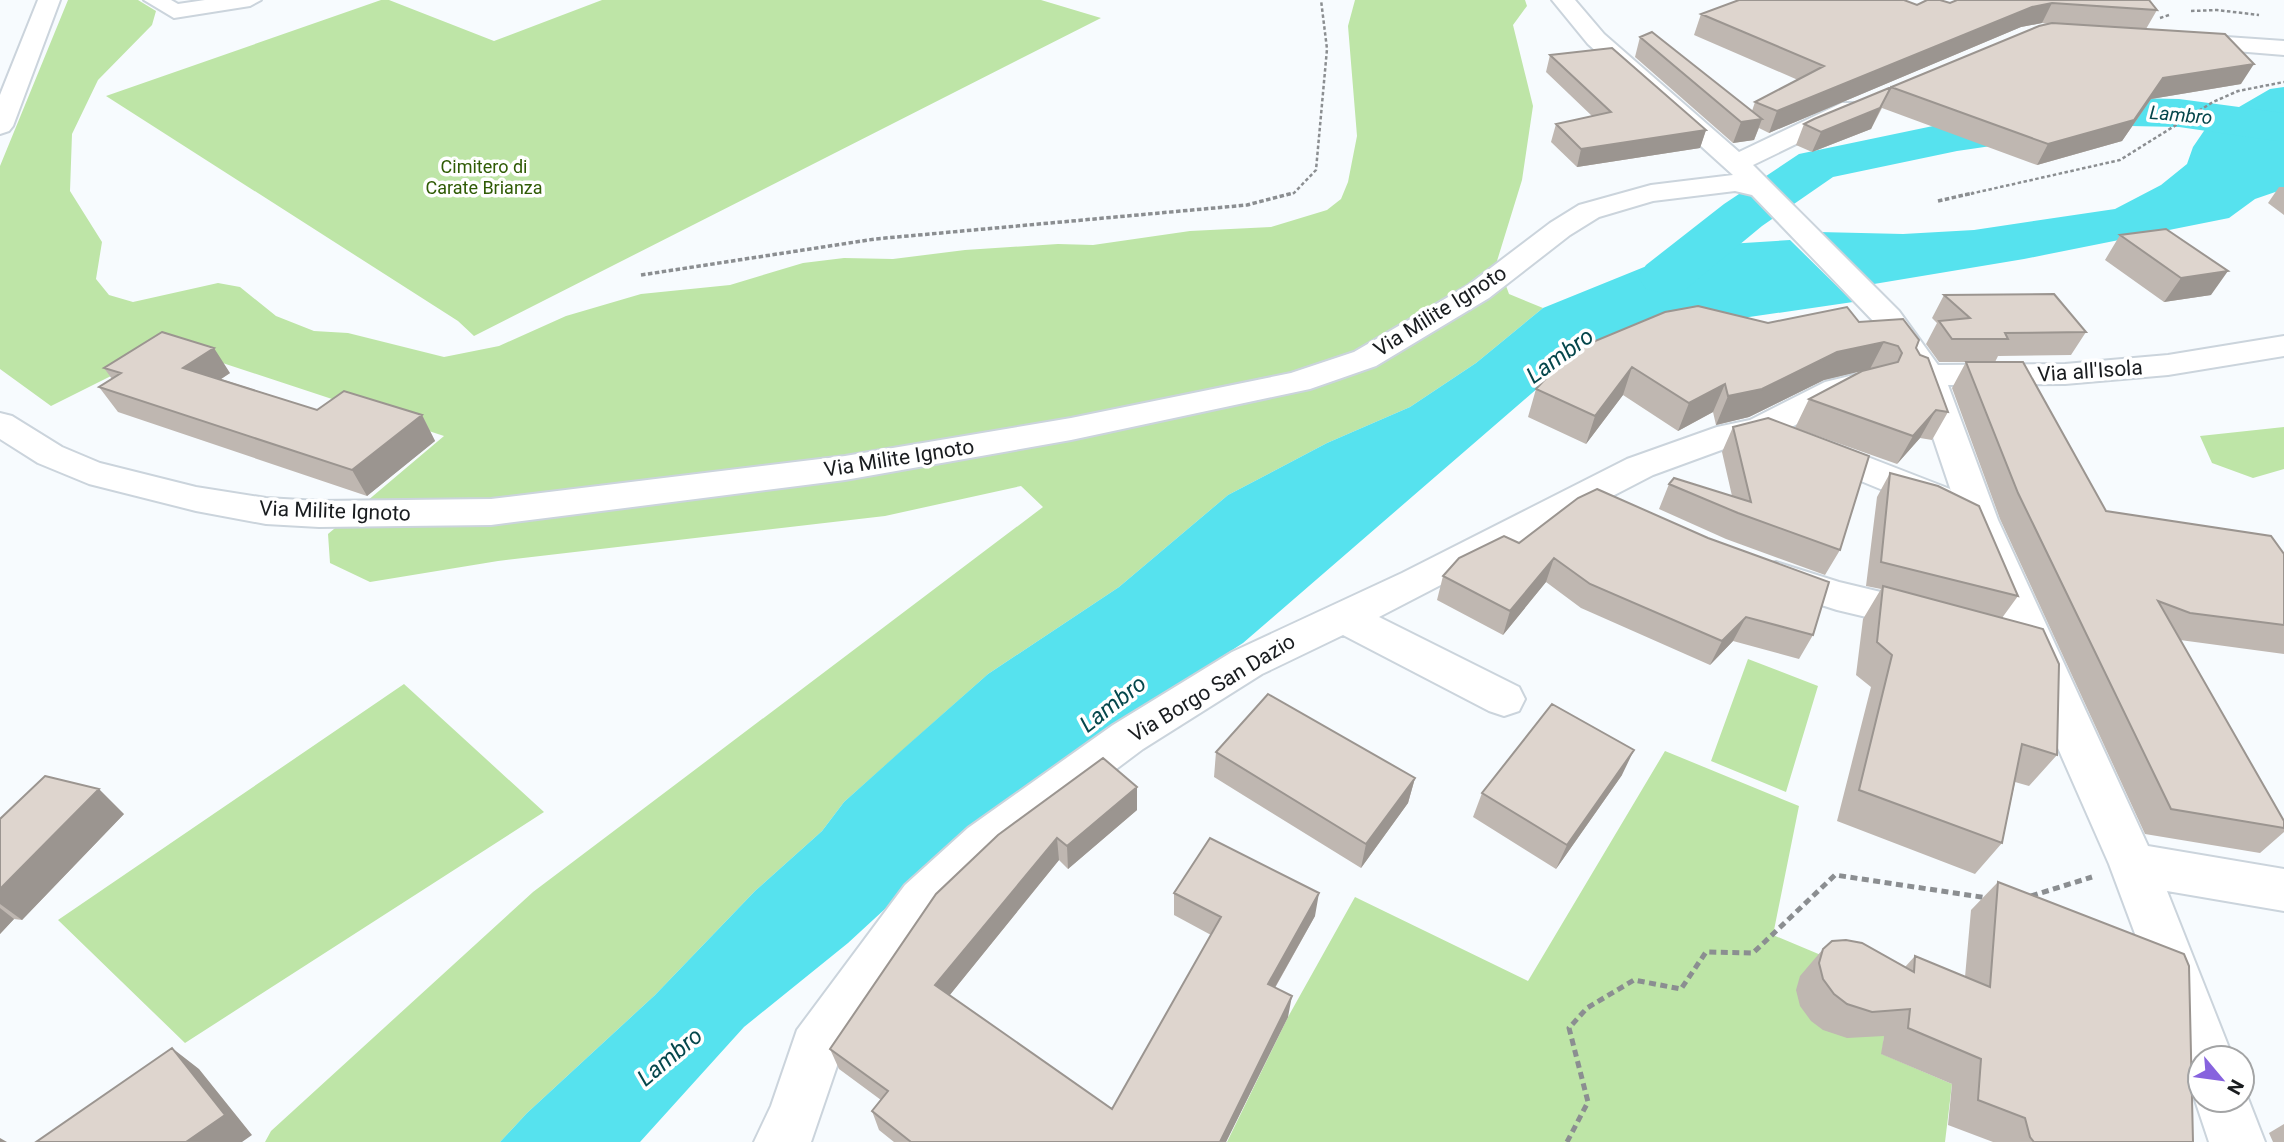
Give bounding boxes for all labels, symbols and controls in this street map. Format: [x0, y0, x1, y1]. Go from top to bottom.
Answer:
water label: Lambro [2149, 101, 2213, 129]
park label: Cimitero di Carate Brianza [425, 156, 543, 198]
street label: Via Milite Ignoto [1369, 261, 1511, 361]
water label: Lambro [1521, 323, 1599, 389]
street label: Via all'Isola [2037, 355, 2143, 387]
street label: Via Milite Ignoto [822, 434, 976, 482]
street label: Via Milite Ignoto [259, 496, 411, 526]
street label: Via Borgo San Dazio [1125, 629, 1299, 747]
water label: Lambro [1075, 670, 1151, 738]
water label: Lambro [632, 1022, 708, 1092]
north arrow [2186, 1044, 2256, 1114]
text: N [2222, 1076, 2249, 1098]

